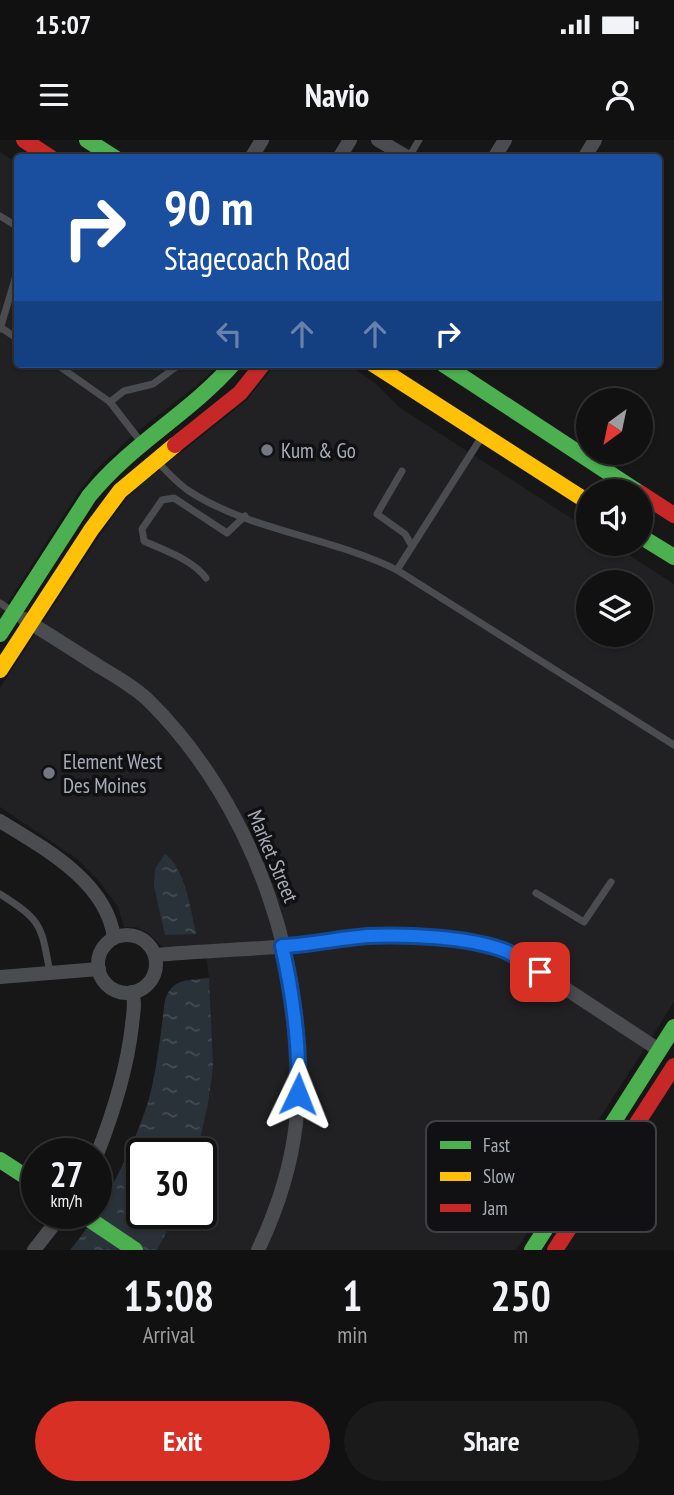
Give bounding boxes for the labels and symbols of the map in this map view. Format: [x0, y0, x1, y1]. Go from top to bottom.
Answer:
north arrow [576, 388, 653, 466]
place label: Kum & Go [281, 437, 356, 464]
marker: Kum & Go [259, 442, 275, 458]
place label: Element West Des Moines [63, 748, 162, 799]
marker: Element West Des Moines [41, 765, 57, 781]
street label: Market Street [241, 806, 305, 907]
pin [510, 942, 570, 1002]
position arrow [261, 1057, 335, 1131]
legend [426, 1121, 656, 1232]
text: Fast [483, 1133, 511, 1157]
speed limit sign: 30 [126, 1138, 217, 1229]
text: Slow [483, 1164, 516, 1188]
text: Jam [482, 1196, 508, 1220]

